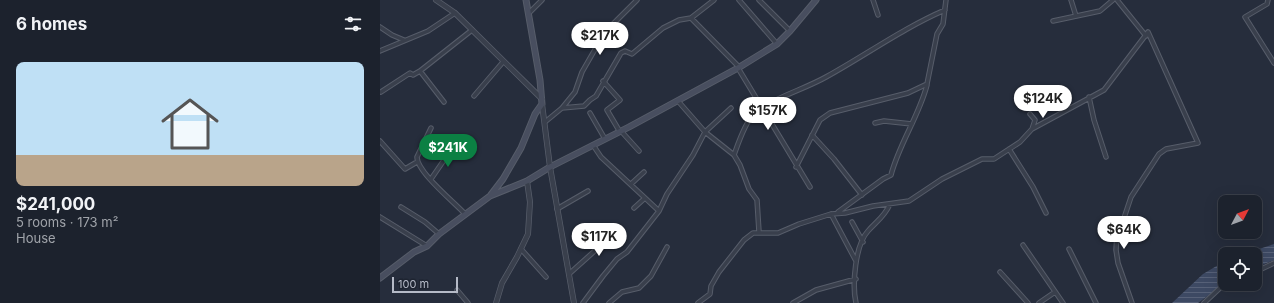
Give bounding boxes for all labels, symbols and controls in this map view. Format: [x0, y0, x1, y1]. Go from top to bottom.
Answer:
icon: filters [342, 13, 364, 35]
text: 6 homes [16, 14, 87, 34]
pin: $217K [572, 22, 628, 56]
text: $217K [580, 27, 620, 43]
pin: $124K [1015, 85, 1071, 119]
icon: home [154, 88, 226, 160]
text: $124K [1023, 90, 1063, 106]
pin: $157K [740, 97, 796, 131]
text: $157K [748, 102, 788, 118]
pin: $241K [420, 134, 476, 168]
text: $241K [428, 139, 468, 155]
text: $241,000 [16, 194, 95, 214]
north arrow [1218, 195, 1262, 239]
map controls [1218, 195, 1262, 291]
text: 5 rooms · 173 m² [16, 214, 118, 230]
pin: $64K [1100, 216, 1148, 250]
text: $64K [1106, 221, 1142, 237]
pin: $117K [571, 223, 627, 257]
text: $117K [581, 228, 617, 244]
text: House [16, 230, 56, 246]
button: locate [1218, 247, 1262, 291]
scale bar [392, 275, 458, 294]
text: 100 m [398, 277, 429, 291]

